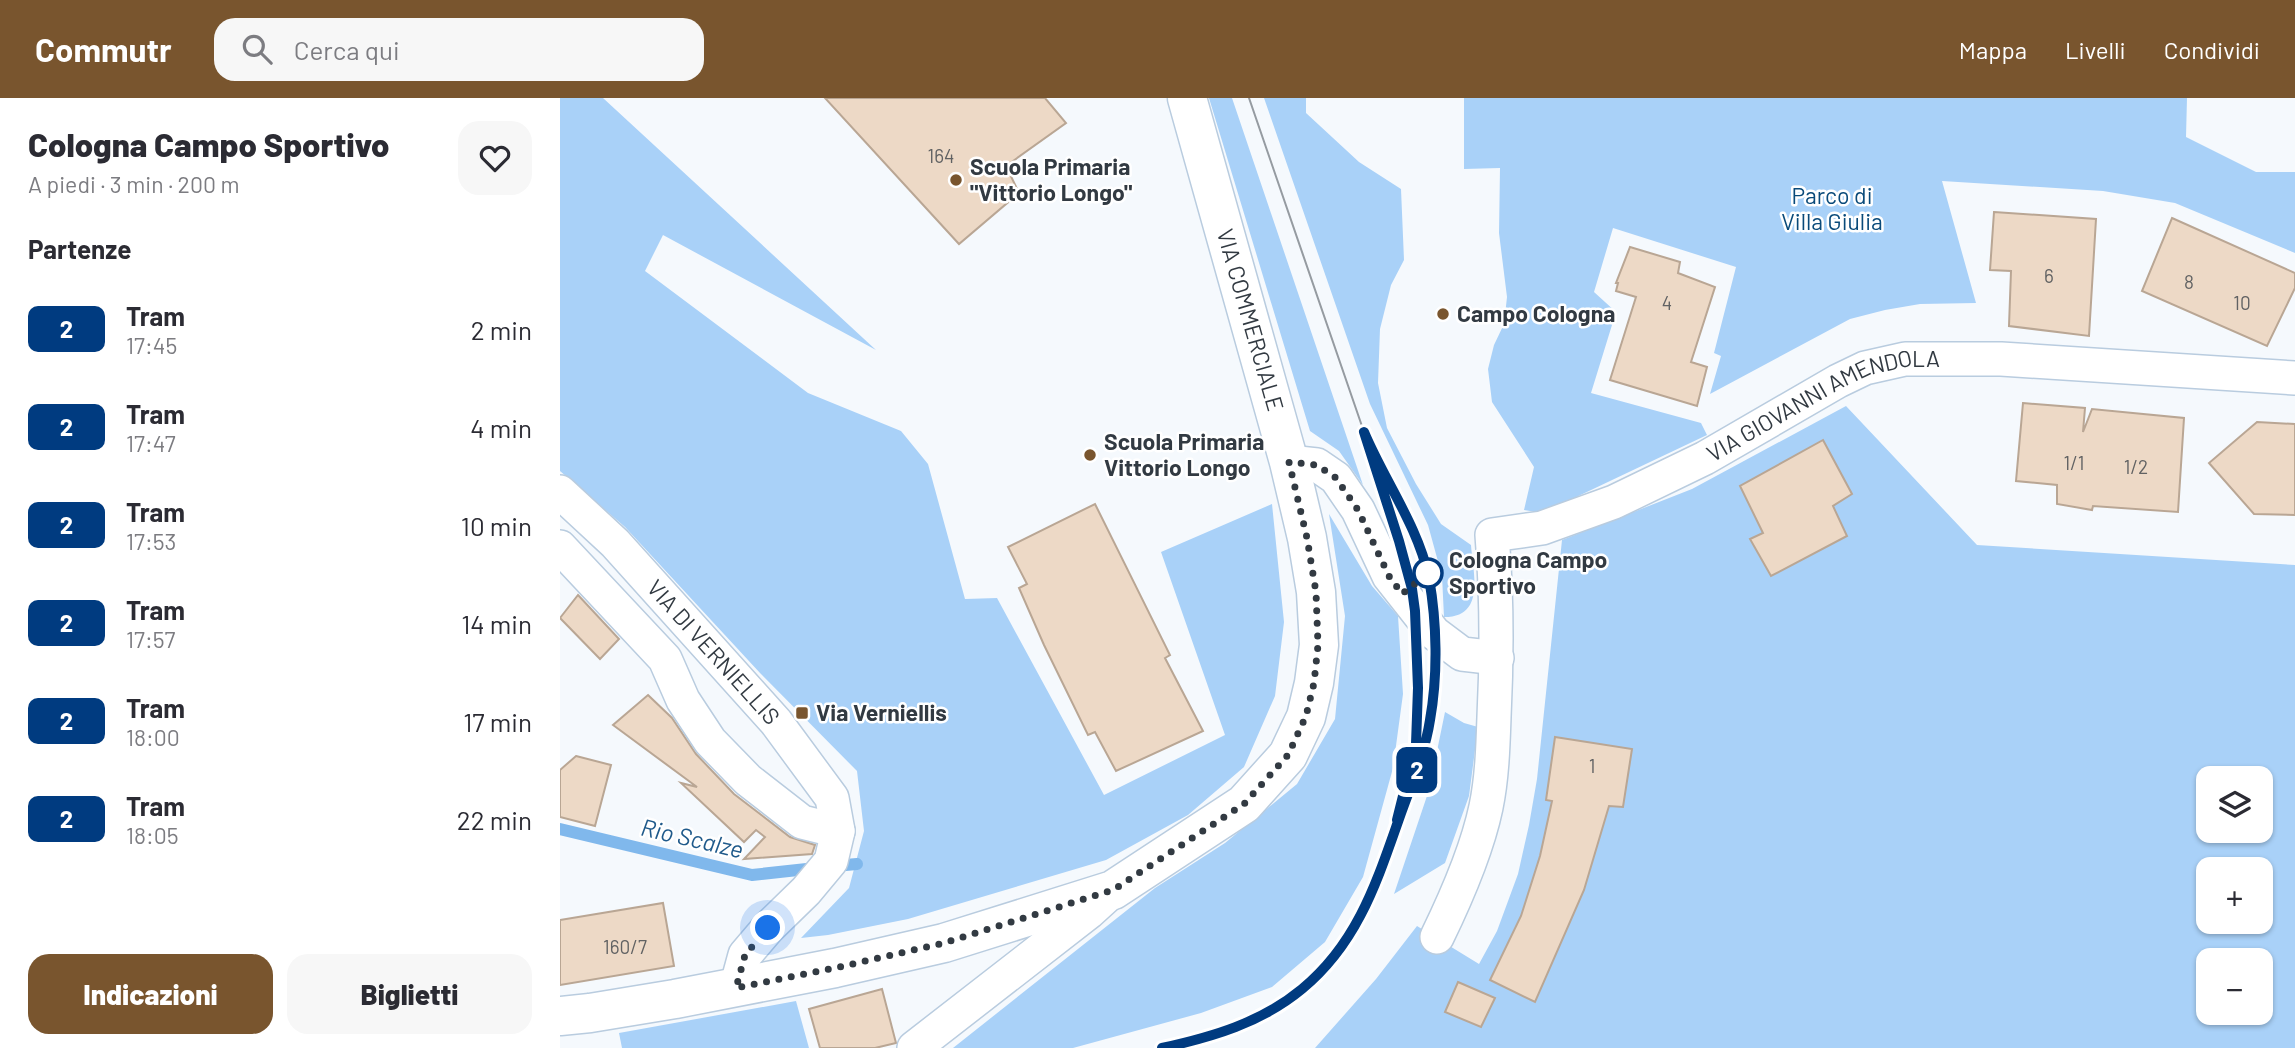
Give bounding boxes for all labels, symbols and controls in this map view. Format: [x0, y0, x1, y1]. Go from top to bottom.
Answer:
search box [214, 18, 704, 81]
text: Commutr [35, 29, 172, 69]
icon: search [238, 30, 276, 68]
text: Cerca qui [294, 34, 400, 65]
text: Mappa [1959, 35, 2027, 64]
text: Livelli [2065, 35, 2126, 64]
text: Condividi [2164, 35, 2260, 64]
button: heart [458, 121, 532, 195]
text: Cologna Campo Sportivo [28, 124, 389, 164]
house number: 164 [928, 144, 954, 167]
place label: Scuola Primaria "Vittorio Longo" [970, 152, 1132, 206]
text: A piedi · 3 min · 200 m [28, 170, 240, 198]
marker: Scuola Primaria "Vittorio Longo" [948, 172, 964, 188]
park label: Parco di Villa Giulia [1781, 181, 1883, 235]
street label: VIA COMMERCIALE [1212, 225, 1290, 414]
text: Partenze [28, 233, 131, 264]
house number: 6 [2044, 264, 2054, 287]
house number: 8 [2184, 270, 2194, 293]
house number: 4 [1662, 291, 1672, 314]
house number: 10 [2233, 291, 2251, 314]
place label: Campo Cologna [1457, 299, 1615, 327]
text: Tram [126, 300, 185, 331]
marker: Campo Cologna [1435, 306, 1451, 322]
text: 2 [60, 314, 73, 343]
text: 2 min [471, 314, 532, 345]
text: 17:45 [126, 331, 177, 359]
street label: VIA GIOVANNI AMENDOLA [1701, 343, 1940, 467]
text: Tram [126, 398, 185, 429]
text: 2 [60, 412, 73, 441]
text: 4 min [470, 412, 532, 443]
place label: Scuola Primaria Vittorio Longo [1104, 427, 1264, 481]
text: 17:47 [126, 429, 176, 457]
marker: Scuola Primaria Vittorio Longo [1082, 447, 1098, 463]
house number: 1/1 [2064, 451, 2084, 474]
house number: 1/2 [2124, 455, 2148, 478]
text: Tram [126, 496, 185, 527]
text: 2 [60, 510, 73, 539]
text: 10 min [461, 510, 532, 541]
text: 17:53 [126, 527, 176, 555]
place label: Cologna Campo Sportivo [1449, 545, 1607, 599]
marker: Cologna Campo Sportivo [1413, 558, 1443, 588]
street label: VIA DI VERNIELLIS [642, 573, 786, 730]
text: Tram [126, 594, 185, 625]
text: 2 [60, 608, 73, 637]
text: 14 min [461, 608, 532, 639]
text: 17:57 [126, 625, 175, 653]
text: Tram [126, 692, 185, 723]
place label: Via Verniellis [816, 698, 947, 726]
marker: Via Verniellis [794, 705, 810, 721]
text: 2 [60, 706, 73, 735]
text: 17 min [463, 706, 532, 737]
text: 18:00 [126, 723, 180, 751]
line badge: 2 [1394, 747, 1440, 793]
house number: 1 [1589, 754, 1595, 777]
text: 2 [1410, 755, 1424, 784]
map controls [2196, 766, 2273, 1025]
button: layers [2196, 766, 2273, 843]
text: Tram [126, 790, 185, 821]
text: 2 [60, 804, 73, 833]
text: 22 min [457, 804, 532, 835]
water label: Rio Scalze [638, 812, 746, 863]
text: 18:05 [126, 821, 179, 849]
button: + [2196, 857, 2273, 934]
your location [750, 910, 785, 945]
house number: 160/7 [603, 935, 647, 958]
button: − [2196, 948, 2273, 1025]
button: Indicazioni [28, 954, 273, 1034]
button: Biglietti [287, 954, 532, 1034]

